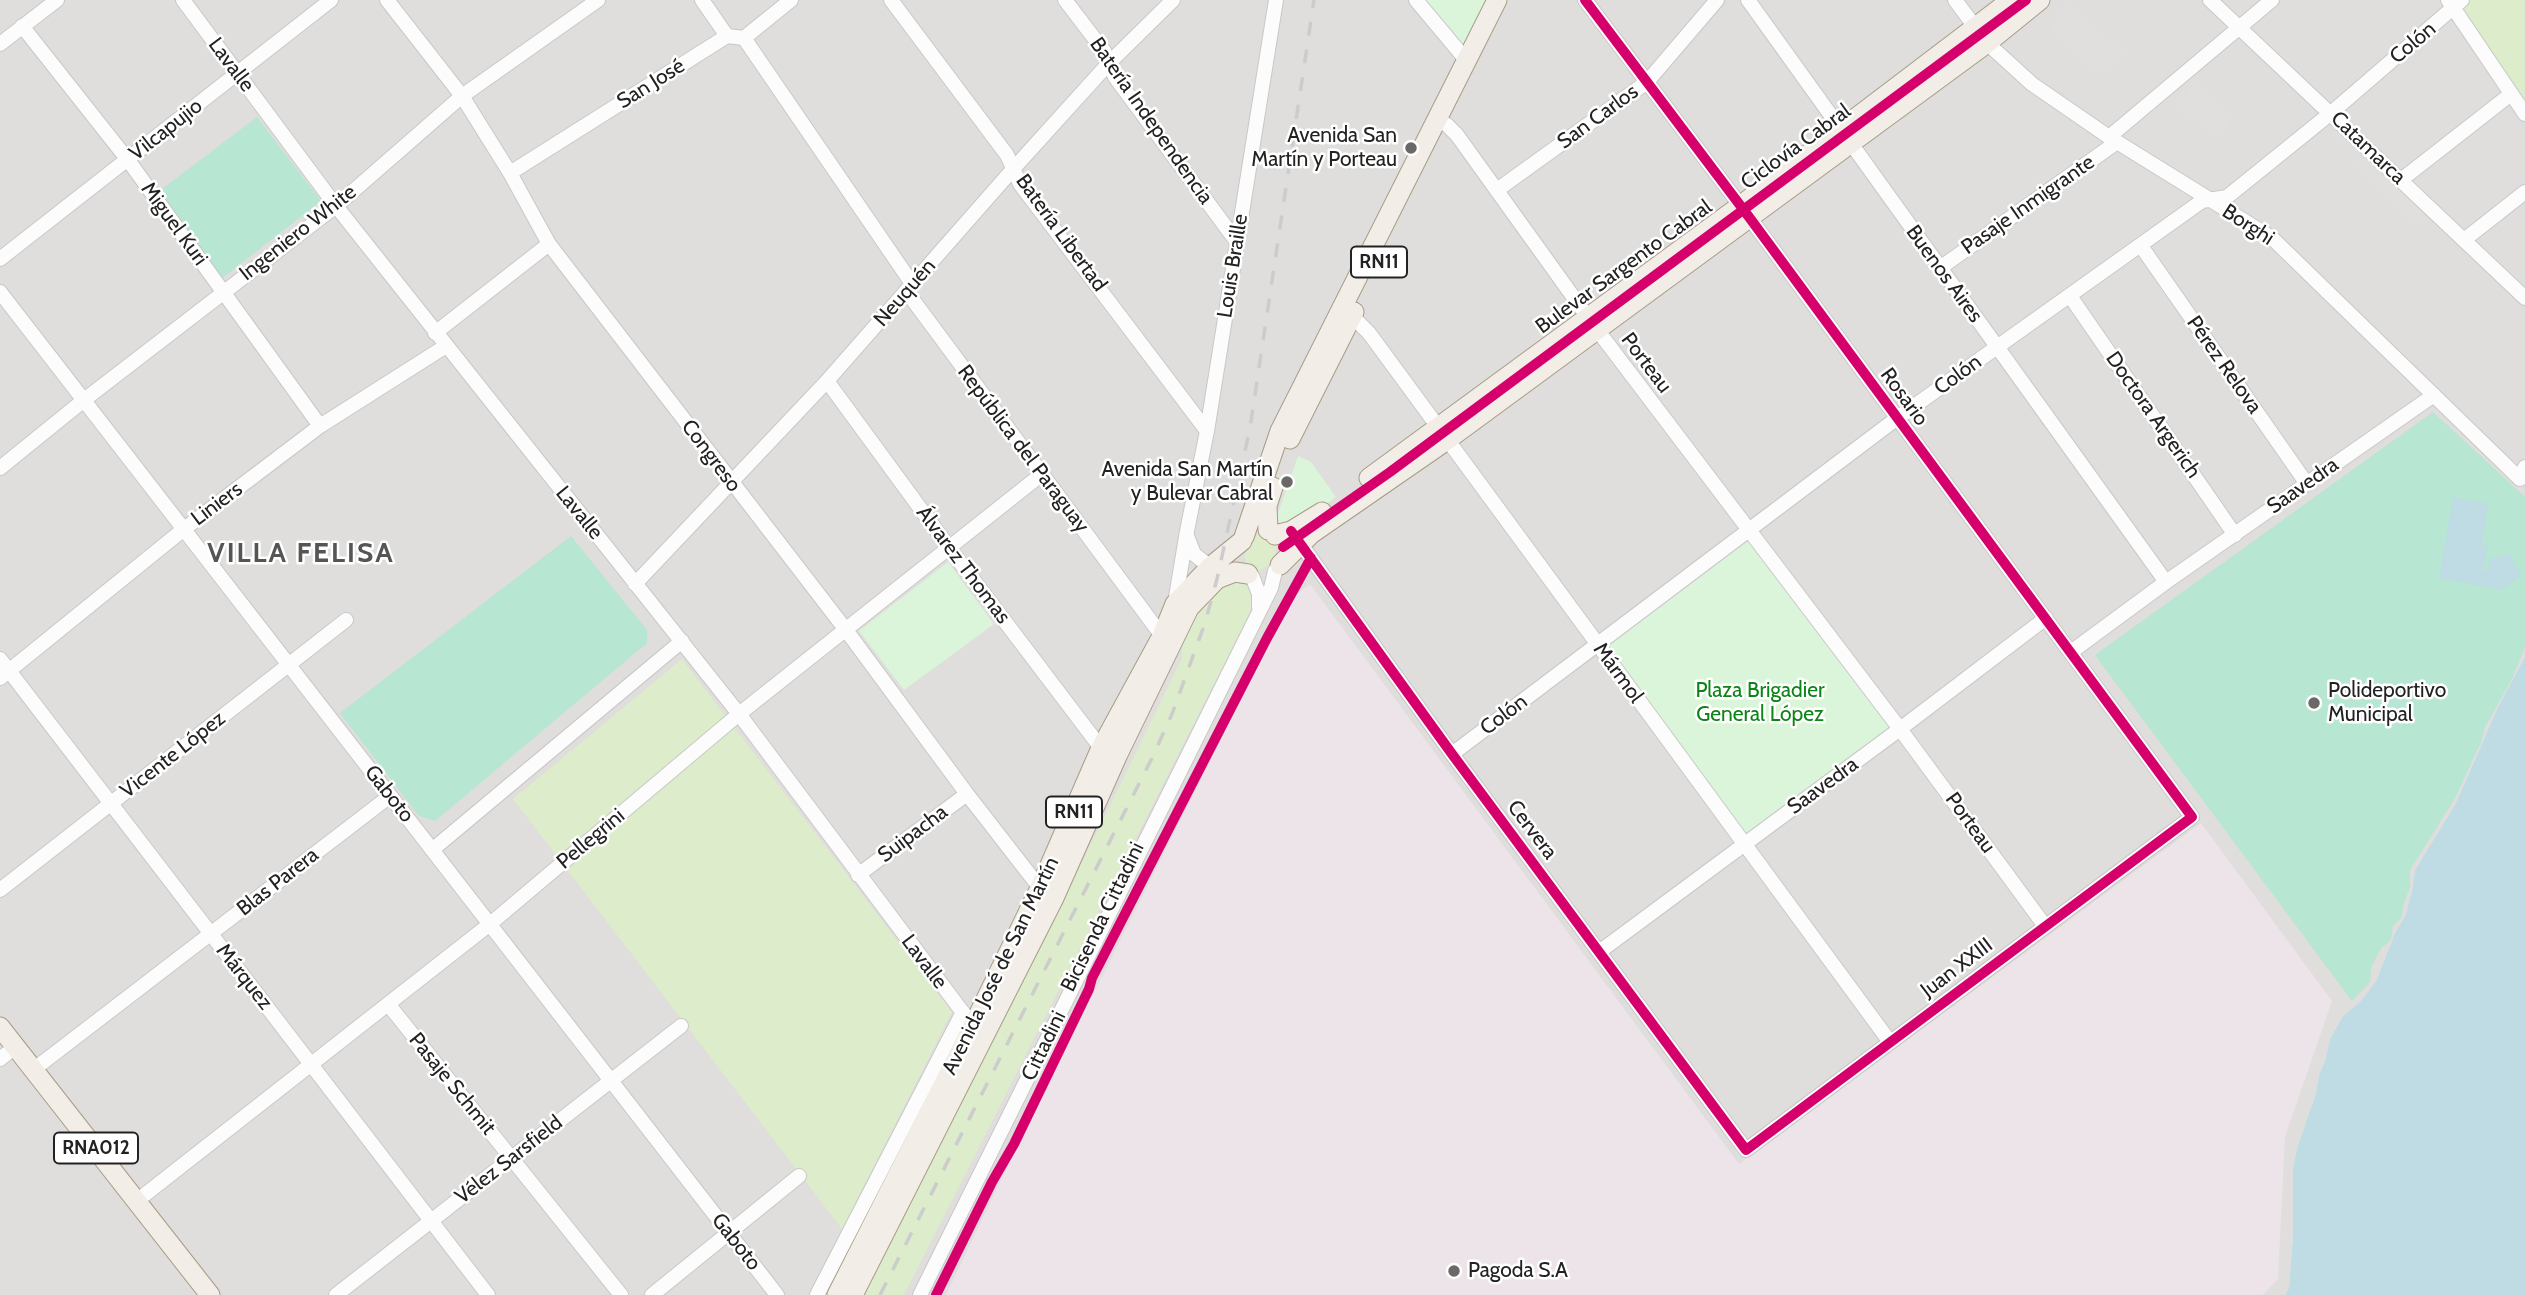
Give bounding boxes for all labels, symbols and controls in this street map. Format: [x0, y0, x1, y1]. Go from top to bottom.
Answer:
street label: Colón [2385, 17, 2441, 69]
street label: Lavalle [203, 33, 259, 97]
street label: Batería Independencia [1084, 33, 1218, 209]
street label: San José [613, 53, 689, 115]
street label: San Carlos [1553, 79, 1643, 155]
street label: Vilcapujio [124, 94, 208, 166]
street label: Ciclovía Cabral [1736, 99, 1856, 195]
street label: Catamarca [2325, 106, 2411, 190]
place label: Avenida San Martín y Porteau [1251, 123, 1397, 173]
marker: Avenida San Martín y Porteau [1403, 140, 1419, 156]
street label: Pasaje Inmigrante [1957, 150, 2099, 260]
street label: Batería Libertad [1010, 169, 1112, 297]
street label: Miguel Kuri [135, 177, 213, 271]
street label: Ingeniero White [235, 180, 361, 286]
street label: Bulevar Sargento Cabral [1531, 195, 1717, 339]
street label: Borghi [2217, 199, 2279, 251]
street label: Louis Braille [1212, 212, 1254, 320]
street label: Buenos Aires [1900, 220, 1988, 328]
road number: RN11 [1351, 246, 1407, 278]
street label: Neuquén [869, 254, 941, 332]
street label: Pérez Relova [2181, 311, 2267, 419]
street label: Porteau [1615, 328, 1677, 398]
street label: Doctora Argerich [2100, 347, 2206, 483]
street label: Colón [1929, 349, 1987, 401]
street label: República del Paraguay [952, 360, 1094, 538]
street label: Rosario [1875, 363, 1933, 431]
street label: Congreso [676, 415, 746, 497]
street label: Saavedra [2263, 452, 2343, 520]
place label: Avenida San Martín y Bulevar Cabral [1102, 457, 1273, 507]
marker: Avenida San Martín y Bulevar Cabral [1279, 474, 1295, 490]
street label: Liniers [187, 477, 247, 531]
street label: Lavalle [550, 481, 608, 545]
street label: Álvarez Thomas [911, 501, 1015, 629]
district label: VILLA FELISA [209, 537, 393, 571]
street label: Mármol [1588, 638, 1648, 708]
park label: Plaza Brigadier General López [1695, 678, 1825, 728]
place label: Polideportivo Municipal [2328, 678, 2446, 728]
street label: Colón [1476, 689, 1532, 741]
marker: Polideportivo Municipal [2306, 695, 2322, 711]
street label: Vicente López [115, 706, 231, 804]
street label: Saavedra [1783, 752, 1863, 820]
street label: Gaboto [359, 760, 419, 828]
street label: Porteau [1940, 788, 2000, 858]
street label: Cervera [1502, 795, 1562, 865]
road number: RN11 [1046, 796, 1102, 828]
street label: Suipacha [873, 800, 953, 868]
street label: Pellegrini [552, 803, 630, 875]
street label: Bicisenda Cittadini [1056, 838, 1150, 996]
street label: Blas Parera [232, 842, 324, 922]
street label: Avenida José de San Martín [937, 853, 1065, 1079]
street label: Lavalle [896, 930, 952, 994]
street label: Juan XXIII [1916, 933, 1998, 1003]
street label: Márquez [210, 939, 278, 1015]
street label: Cittadini [1016, 1007, 1072, 1085]
street label: Pasaje Schmit [403, 1028, 501, 1140]
street label: Vélez Sarsfield [450, 1110, 568, 1210]
road number: RNA012 [54, 1132, 138, 1164]
street label: Gaboto [706, 1208, 766, 1276]
place label: Pagoda S.A [1468, 1258, 1568, 1284]
marker: Pagoda S.A [1446, 1263, 1462, 1279]

